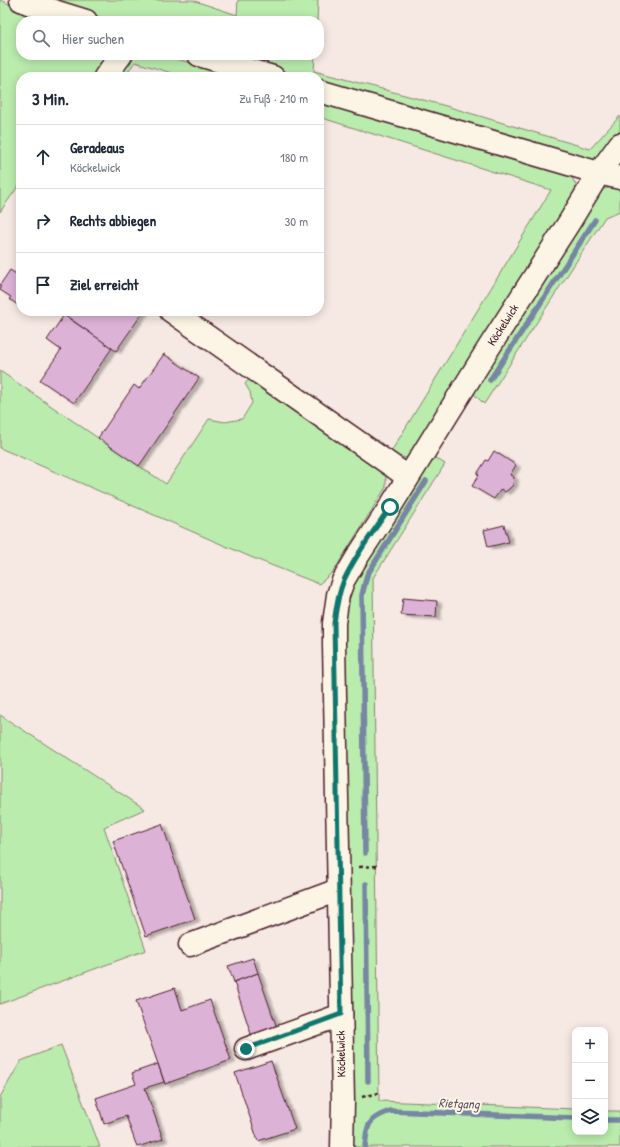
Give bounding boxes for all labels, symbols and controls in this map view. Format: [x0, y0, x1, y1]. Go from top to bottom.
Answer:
search box [16, 16, 324, 60]
icon: search [30, 27, 52, 49]
text: Hier suchen [62, 28, 124, 49]
text: 3 Min. [32, 87, 69, 110]
text: Zu Fuß · 210 m [239, 89, 308, 107]
text: Geradeaus [70, 137, 124, 158]
icon: ahead [32, 146, 54, 168]
text: 180 m [280, 148, 308, 166]
text: Köckelwick [70, 158, 120, 176]
icon: right [32, 210, 54, 232]
text: Rechts abbiegen [70, 210, 156, 231]
text: 30 m [285, 212, 308, 230]
icon: arrive [32, 274, 54, 296]
text: Ziel erreicht [70, 274, 139, 295]
street label: Köckelwick [483, 301, 522, 349]
route start [381, 498, 399, 516]
map controls [572, 1027, 608, 1135]
button: + [572, 1027, 608, 1063]
street label: Köckelwick [332, 1031, 349, 1077]
route end [237, 1040, 255, 1058]
button: − [572, 1063, 608, 1099]
water label: Rietgang [438, 1093, 481, 1114]
button: layers [572, 1099, 608, 1135]

